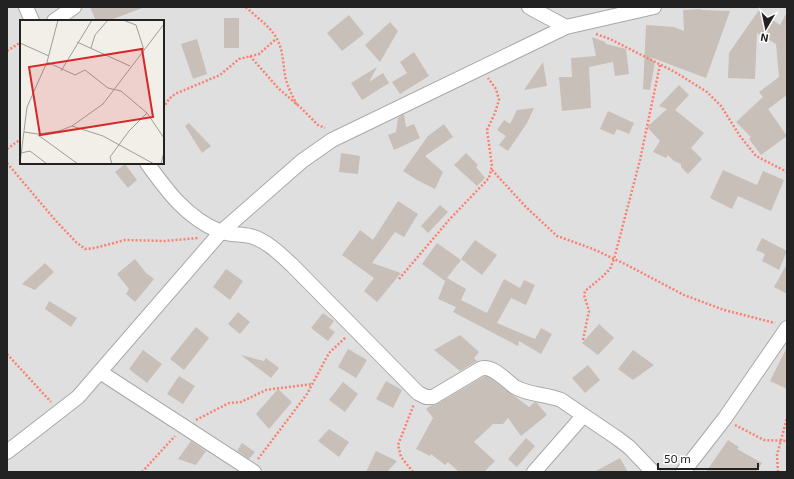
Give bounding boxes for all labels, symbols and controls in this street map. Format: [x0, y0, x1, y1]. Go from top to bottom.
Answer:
north arrow [746, 8, 786, 48]
inset map [20, 20, 164, 164]
text: N [759, 31, 769, 45]
scale bar [658, 445, 758, 471]
text: 50 m [664, 451, 691, 465]

